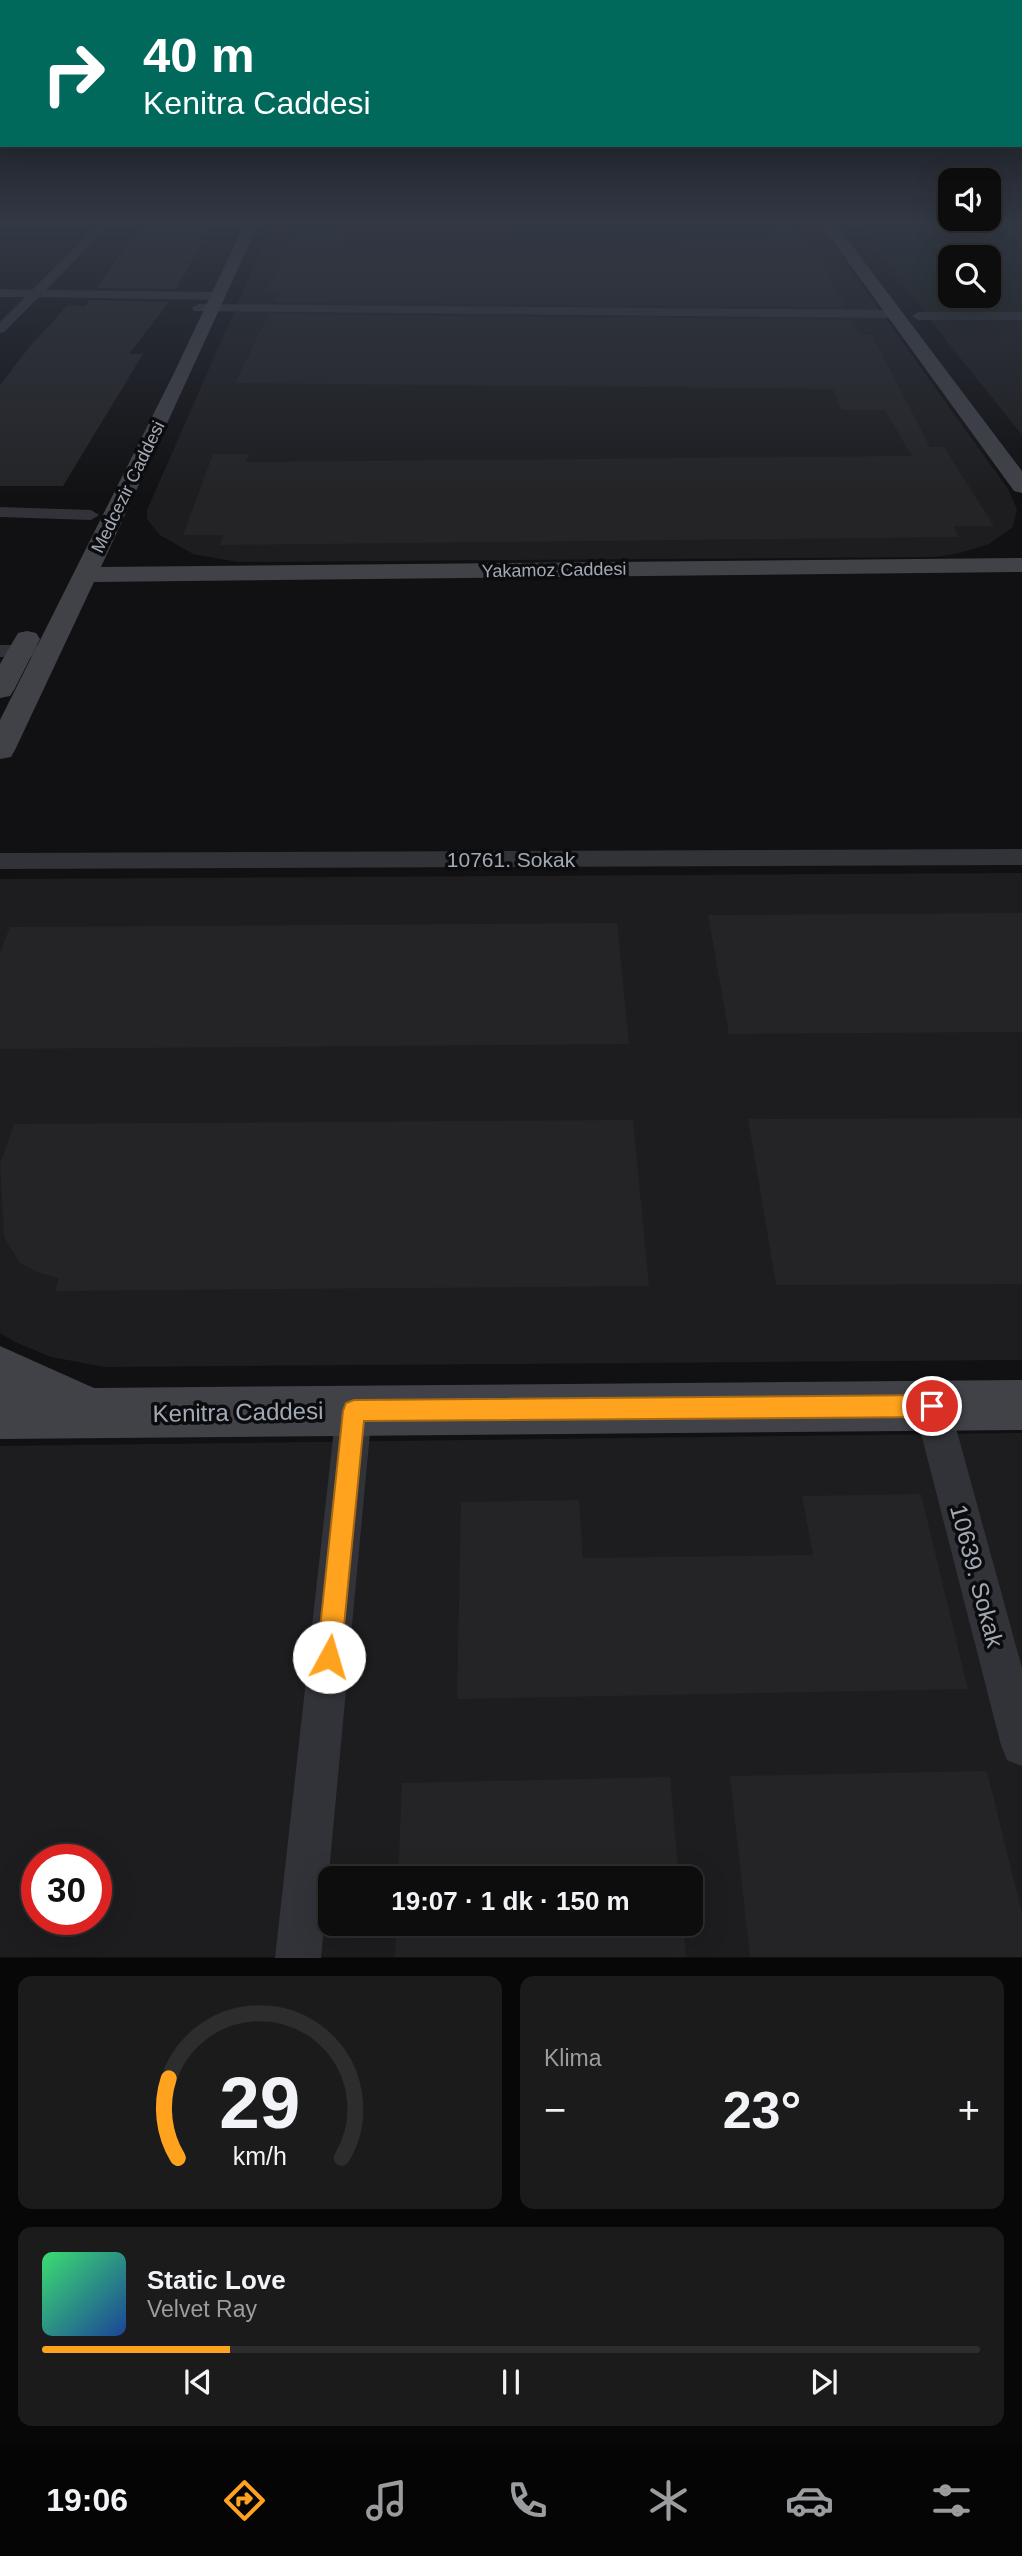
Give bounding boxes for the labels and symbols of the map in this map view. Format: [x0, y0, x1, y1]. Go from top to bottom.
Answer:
street label: Medcezir Caddesi [87, 418, 169, 556]
street label: Yakamoz Caddesi [481, 559, 627, 581]
street label: 10761. Sokak [447, 848, 576, 871]
pin [902, 1376, 962, 1436]
street label: Kenitra Caddesi [152, 1397, 324, 1427]
street label: 10639. Sokak [945, 1502, 1009, 1651]
position arrow [292, 1620, 366, 1694]
speed limit sign: 30 [21, 1844, 112, 1935]

